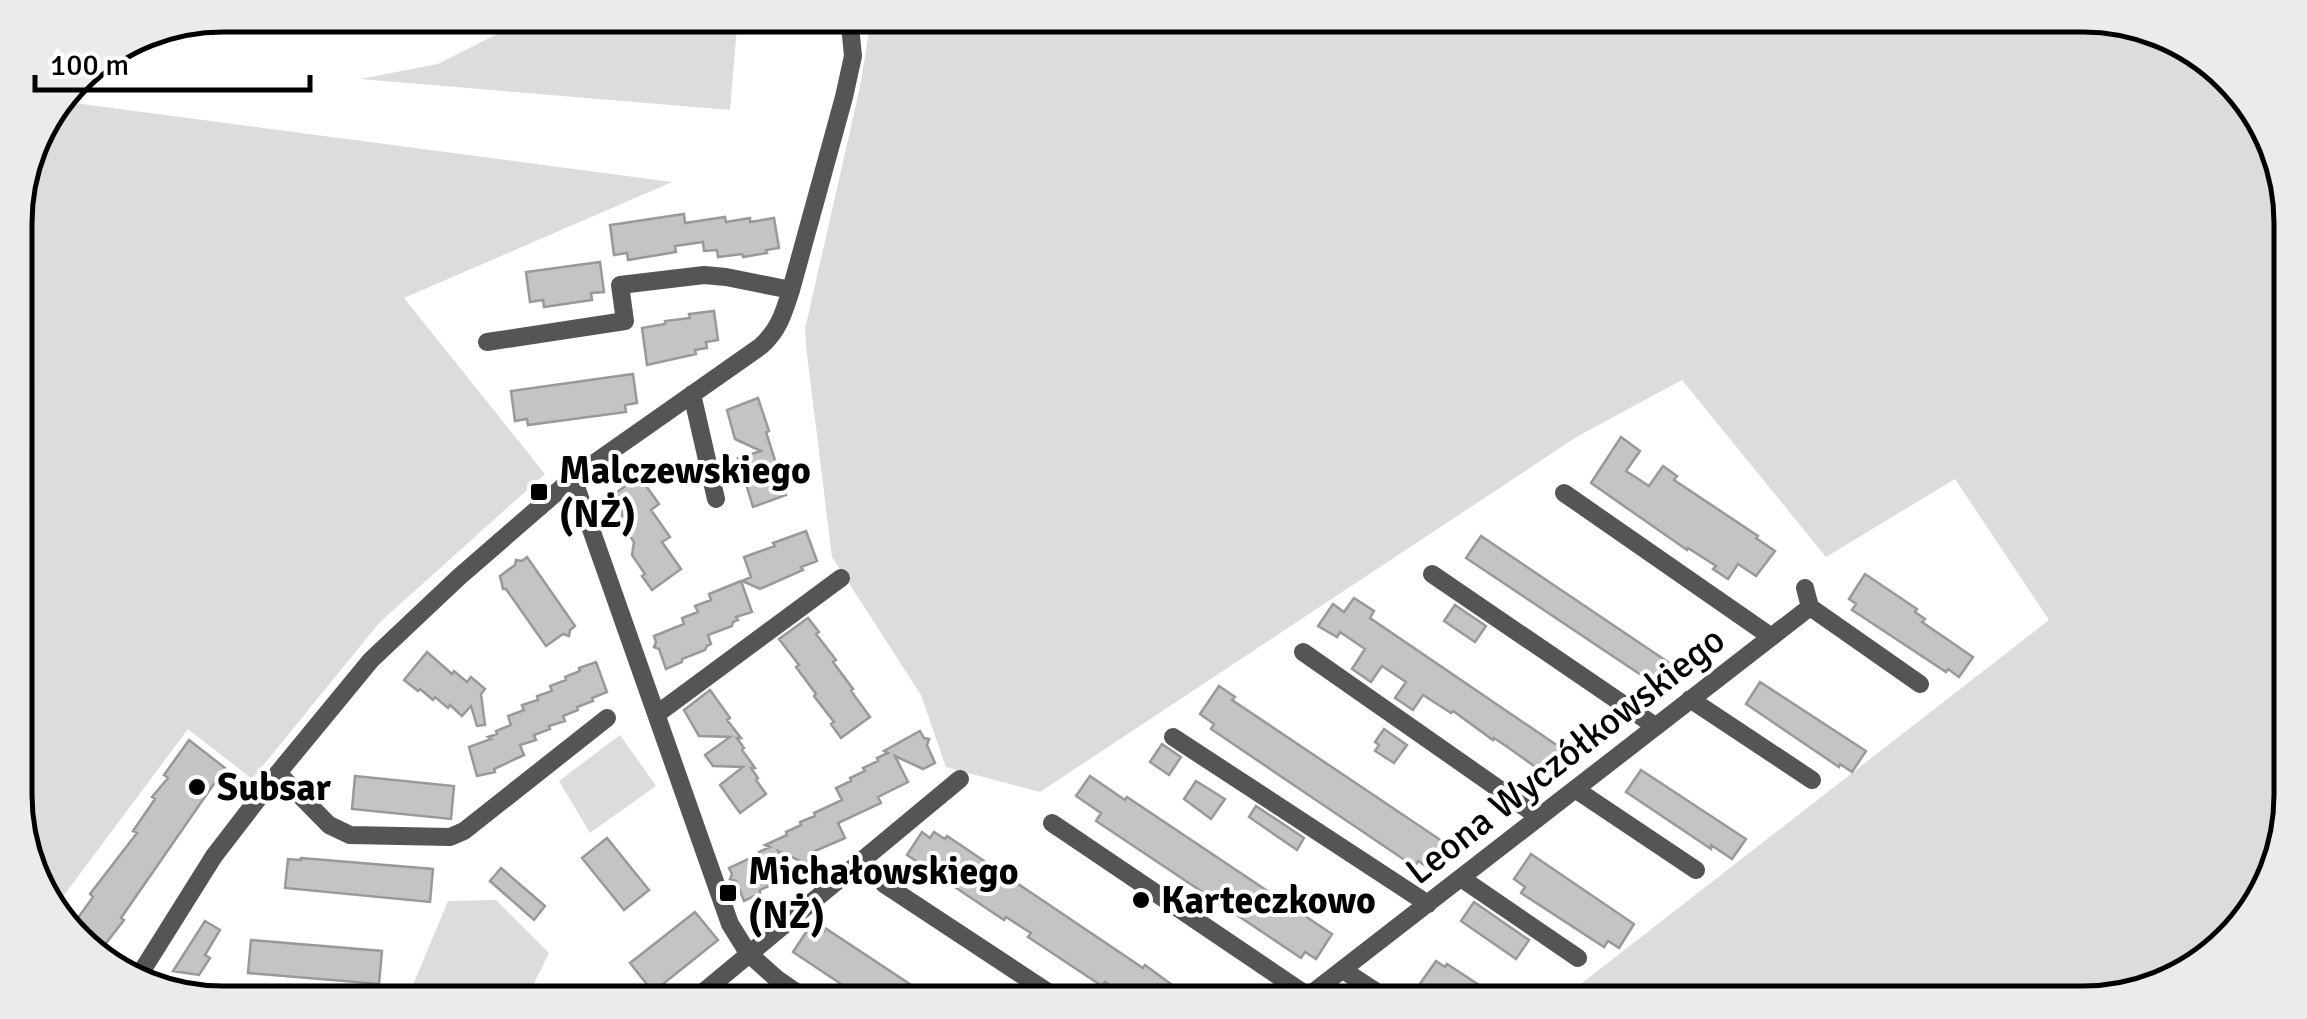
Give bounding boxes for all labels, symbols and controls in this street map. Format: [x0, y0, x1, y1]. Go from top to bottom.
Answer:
scale bar [35, 30, 310, 92]
text: 100 m [50, 47, 129, 84]
place label: Malczewskiego (NŻ) [559, 447, 811, 538]
marker: Malczewskiego (NŻ) [528, 481, 550, 503]
street label: Leona Wyczółkowskiego [1396, 616, 1734, 895]
place label: Subsar [217, 764, 332, 811]
marker: Subsar [186, 776, 208, 798]
place label: Michałowskiego (NŻ) [748, 848, 1019, 939]
place label: Karteczkowo [1161, 877, 1376, 924]
marker: Michałowskiego (NŻ) [717, 882, 739, 904]
marker: Karteczkowo [1130, 889, 1152, 911]

